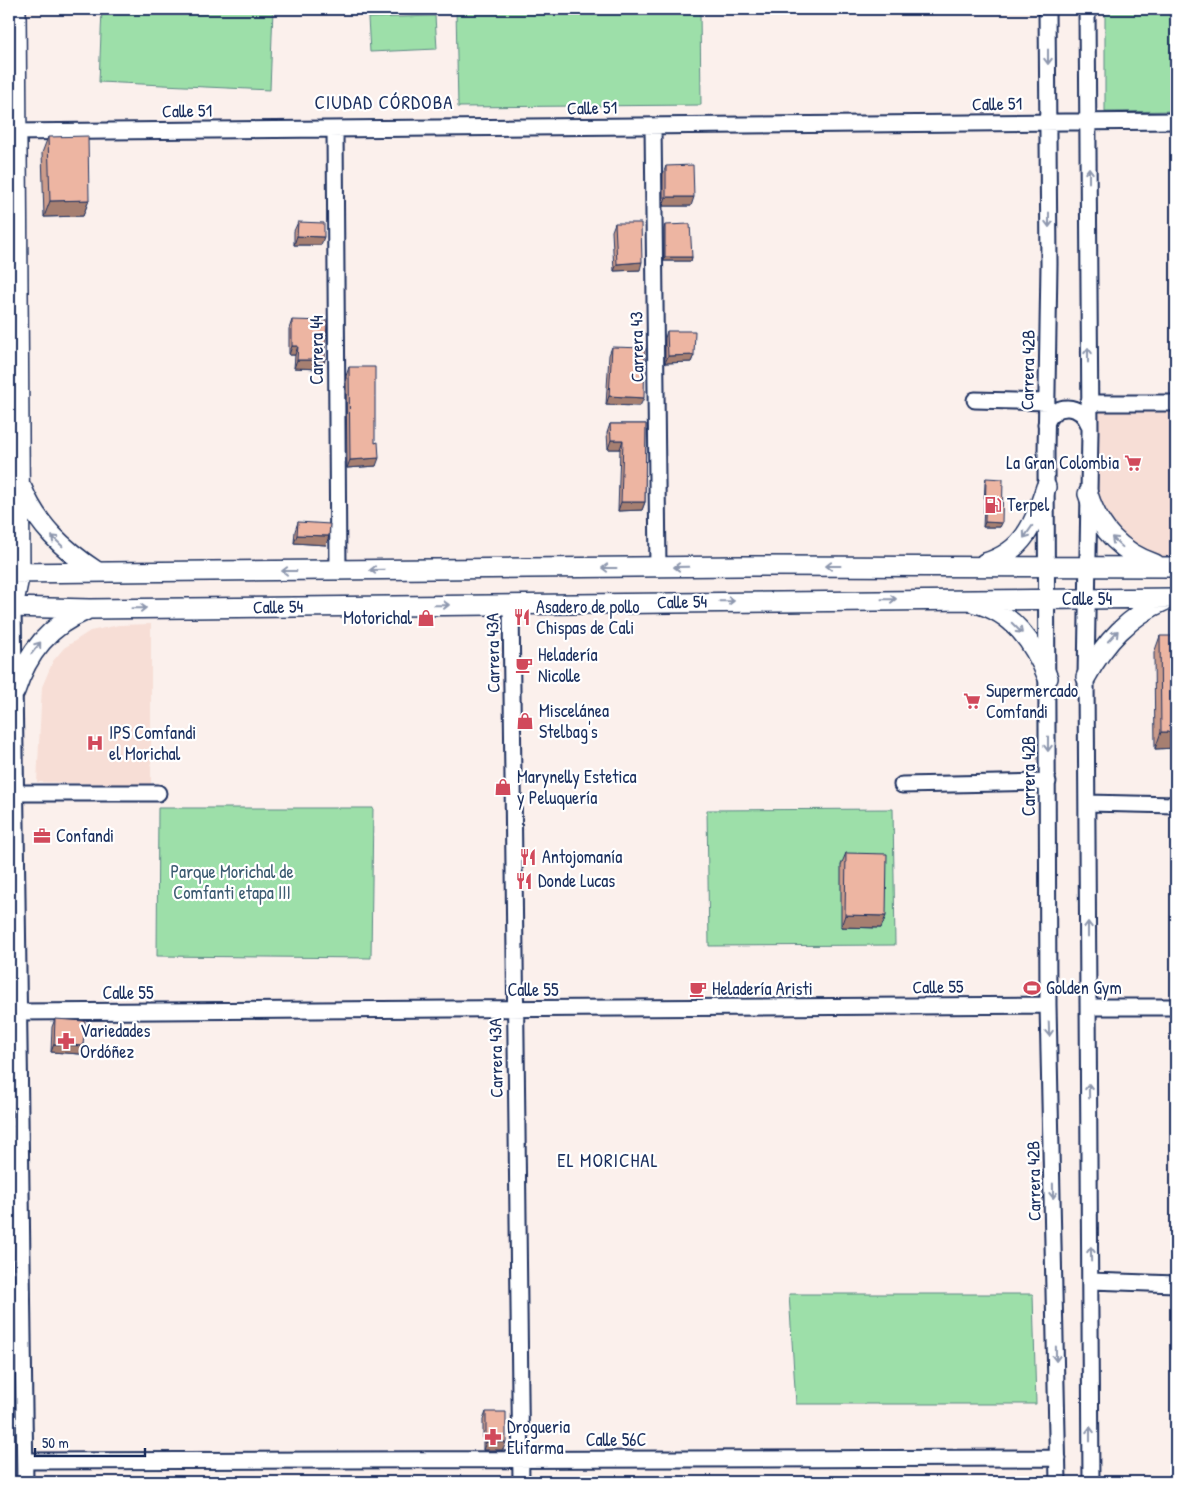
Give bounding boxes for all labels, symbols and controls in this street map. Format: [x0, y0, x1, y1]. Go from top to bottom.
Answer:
one-way arrow [1043, 49, 1053, 65]
district label: CIUDAD CÓRDOBA [314, 89, 454, 115]
street label: Calle 51 [972, 91, 1022, 116]
street label: Calle 51 [567, 95, 617, 120]
street label: Calle 51 [162, 98, 212, 123]
one-way arrow [1084, 167, 1094, 183]
one-way arrow [1044, 212, 1054, 228]
street label: Carrera 43 [623, 311, 650, 383]
street label: Carrera 44 [304, 315, 329, 385]
street label: Carrera 42B [1014, 330, 1041, 410]
one-way arrow [1083, 347, 1093, 363]
place label: La Gran Colombia [1006, 450, 1119, 475]
supermarket icon: La Gran Colombia [1123, 453, 1143, 473]
place label: Terpel [1007, 492, 1049, 517]
fuel station icon: Terpel [983, 495, 1003, 515]
one-way arrow [1023, 524, 1033, 538]
one-way arrow [52, 536, 64, 548]
one-way arrow [1110, 536, 1123, 548]
one-way arrow [825, 561, 842, 571]
one-way arrow [602, 563, 618, 573]
one-way arrow [674, 563, 690, 572]
one-way arrow [369, 565, 386, 575]
one-way arrow [281, 566, 298, 576]
street label: Calle 54 [1062, 586, 1112, 611]
street label: Calle 54 [657, 589, 708, 614]
street label: Calle 54 [253, 594, 304, 619]
place label: Asadero de pollo Chispas de Cali [536, 594, 640, 640]
one-way arrow [880, 594, 897, 604]
one-way arrow [718, 596, 734, 606]
one-way arrow [433, 600, 449, 610]
one-way arrow [131, 604, 147, 613]
place label: Motorichal [343, 605, 412, 630]
restaurant icon: Asadero de pollo Chispas de Cali [512, 607, 532, 627]
shop icon: Motorichal [416, 608, 436, 628]
street label: Carrera 43A [479, 613, 506, 693]
one-way arrow [1011, 621, 1023, 633]
one-way arrow [1107, 630, 1119, 643]
one-way arrow [31, 641, 41, 655]
place label: Heladería Nicolle [538, 642, 598, 688]
cafe icon: Heladería Nicolle [514, 655, 534, 675]
place label: Supermercado Comfandi [986, 678, 1078, 724]
supermarket icon: Supermercado Comfandi [962, 691, 982, 711]
place label: Miscelánea Stelbag's [539, 698, 609, 744]
shop icon: Miscelánea Stelbag's [515, 711, 535, 731]
place label: IPS Comfandi el Morichal [109, 720, 196, 766]
hospital icon: IPS Comfandi el Morichal [85, 733, 105, 753]
street label: Carrera 42B [1016, 736, 1041, 816]
one-way arrow [1043, 736, 1053, 752]
place label: Marynelly Estetica y Peluquería [517, 764, 637, 810]
shop icon: Marynelly Estetica y Peluquería [493, 777, 513, 797]
place label: Confandi [56, 823, 114, 848]
office icon: Confandi [32, 826, 52, 846]
place label: Antojomanía [542, 844, 622, 869]
restaurant icon: Antojomanía [518, 847, 538, 867]
park label: Parque Morichal de Comfanti etapa III [170, 859, 294, 905]
place label: Donde Lucas [538, 868, 615, 893]
restaurant icon: Donde Lucas [514, 871, 534, 891]
one-way arrow [1083, 921, 1093, 937]
street label: Calle 55 [912, 974, 964, 999]
place label: Golden Gym [1046, 975, 1122, 1000]
place label: Heladería Aristi [712, 976, 813, 1001]
street label: Calle 55 [507, 977, 559, 1002]
sports icon: Golden Gym [1022, 978, 1042, 998]
cafe icon: Heladería Aristi [688, 979, 708, 999]
street label: Calle 55 [102, 980, 154, 1005]
place label: Variedades Ordóñez [80, 1018, 151, 1064]
street label: Carrera 43A [482, 1018, 509, 1098]
one-way arrow [1044, 1020, 1054, 1037]
pharmacy icon: Variedades Ordóñez [56, 1031, 76, 1051]
one-way arrow [1084, 1083, 1093, 1099]
street label: Carrera 42B [1020, 1141, 1047, 1221]
district label: EL MORICHAL [557, 1147, 659, 1173]
one-way arrow [1048, 1183, 1058, 1199]
one-way arrow [1086, 1246, 1095, 1262]
one-way arrow [1051, 1346, 1060, 1362]
place label: Drogueria Elifarma [507, 1414, 570, 1460]
scale bar [35, 1426, 145, 1458]
one-way arrow [1085, 1426, 1095, 1442]
pharmacy icon: Drogueria Elifarma [483, 1427, 503, 1447]
street label: Calle 56C [586, 1427, 646, 1452]
text: 50 m [42, 1432, 69, 1453]

